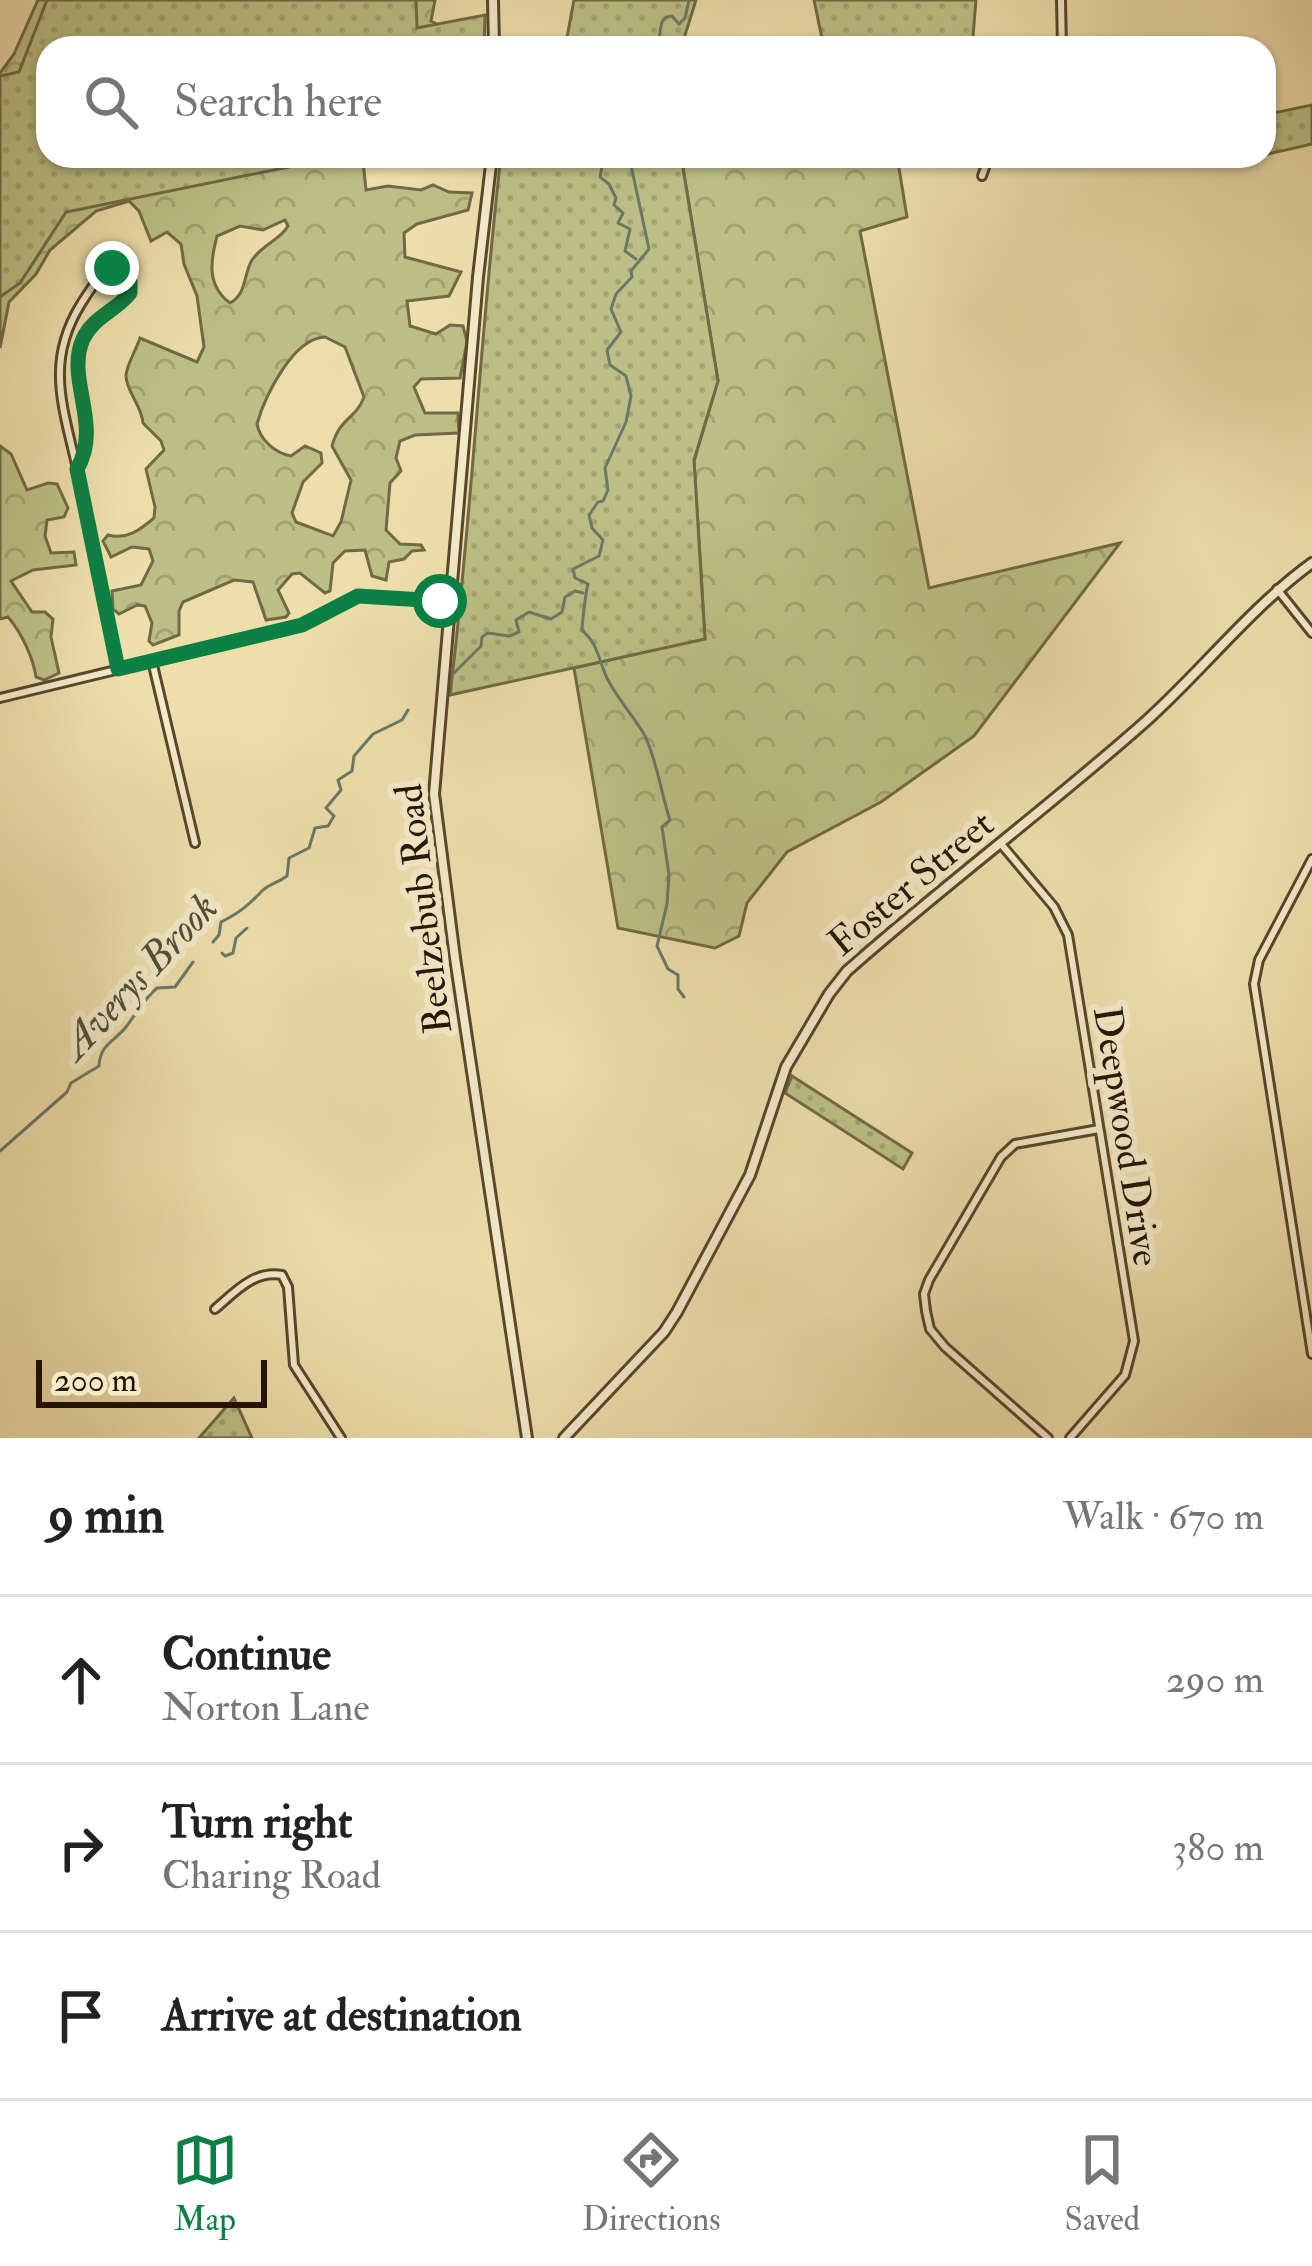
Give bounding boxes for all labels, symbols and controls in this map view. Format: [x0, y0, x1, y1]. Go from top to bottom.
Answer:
search box [36, 36, 1276, 168]
icon: search [78, 69, 144, 135]
text: Search here [174, 74, 382, 130]
route end [85, 241, 139, 295]
route start [413, 574, 467, 628]
street label: Beelzebub Road [384, 781, 463, 1036]
street label: Foster Street [818, 800, 1004, 967]
water label: Averys Brook [47, 883, 229, 1073]
street label: Deepwood Drive [1082, 1003, 1171, 1269]
scale bar [36, 1354, 267, 1407]
text: 200 m [54, 1360, 137, 1401]
text: 9 min [48, 1484, 164, 1548]
text: Walk · 670 m [1063, 1492, 1264, 1541]
text: Continue [162, 1627, 331, 1683]
icon: ahead [48, 1647, 114, 1713]
text: 290 m [1166, 1655, 1264, 1704]
text: Norton Lane [162, 1683, 370, 1732]
text: Turn right [162, 1795, 352, 1851]
icon: right [48, 1815, 114, 1881]
text: 380 m [1172, 1823, 1264, 1872]
text: Charing Road [162, 1851, 381, 1900]
icon: arrive [48, 1983, 114, 2049]
text: Arrive at destination [162, 1988, 522, 2044]
tab: Map [172, 2127, 238, 2240]
tab: Directions [582, 2127, 721, 2240]
tab: Saved [1065, 2127, 1140, 2240]

